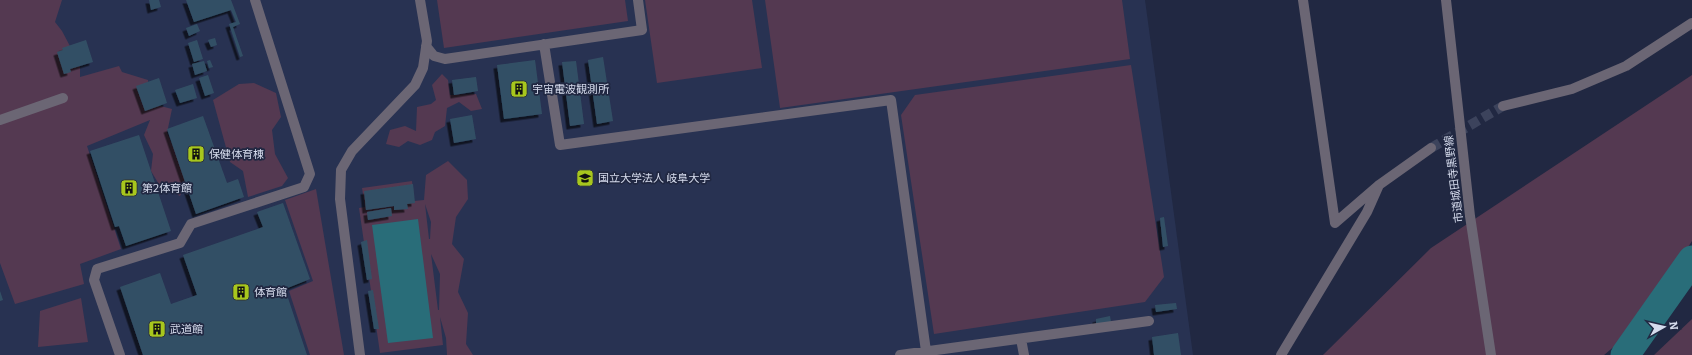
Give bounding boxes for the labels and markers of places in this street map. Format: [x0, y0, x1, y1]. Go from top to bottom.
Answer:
building icon: 宇宙電波観測所 [509, 79, 529, 99]
place label: 宇宙電波観測所 [532, 83, 610, 96]
building icon: 保健体育棟 [186, 144, 206, 164]
place label: 保健体育棟 [209, 148, 264, 161]
school or university icon: 国立大学法人 岐阜大学 [575, 168, 595, 188]
place label: 国立大学法人 岐阜大学 [598, 172, 710, 185]
building icon: 第2体育館 [119, 178, 139, 198]
place label: 第2体育館 [142, 182, 192, 195]
building icon: 体育館 [231, 282, 251, 302]
place label: 体育館 [254, 286, 287, 299]
building icon: 武道館 [147, 319, 167, 339]
place label: 武道館 [170, 323, 203, 336]

